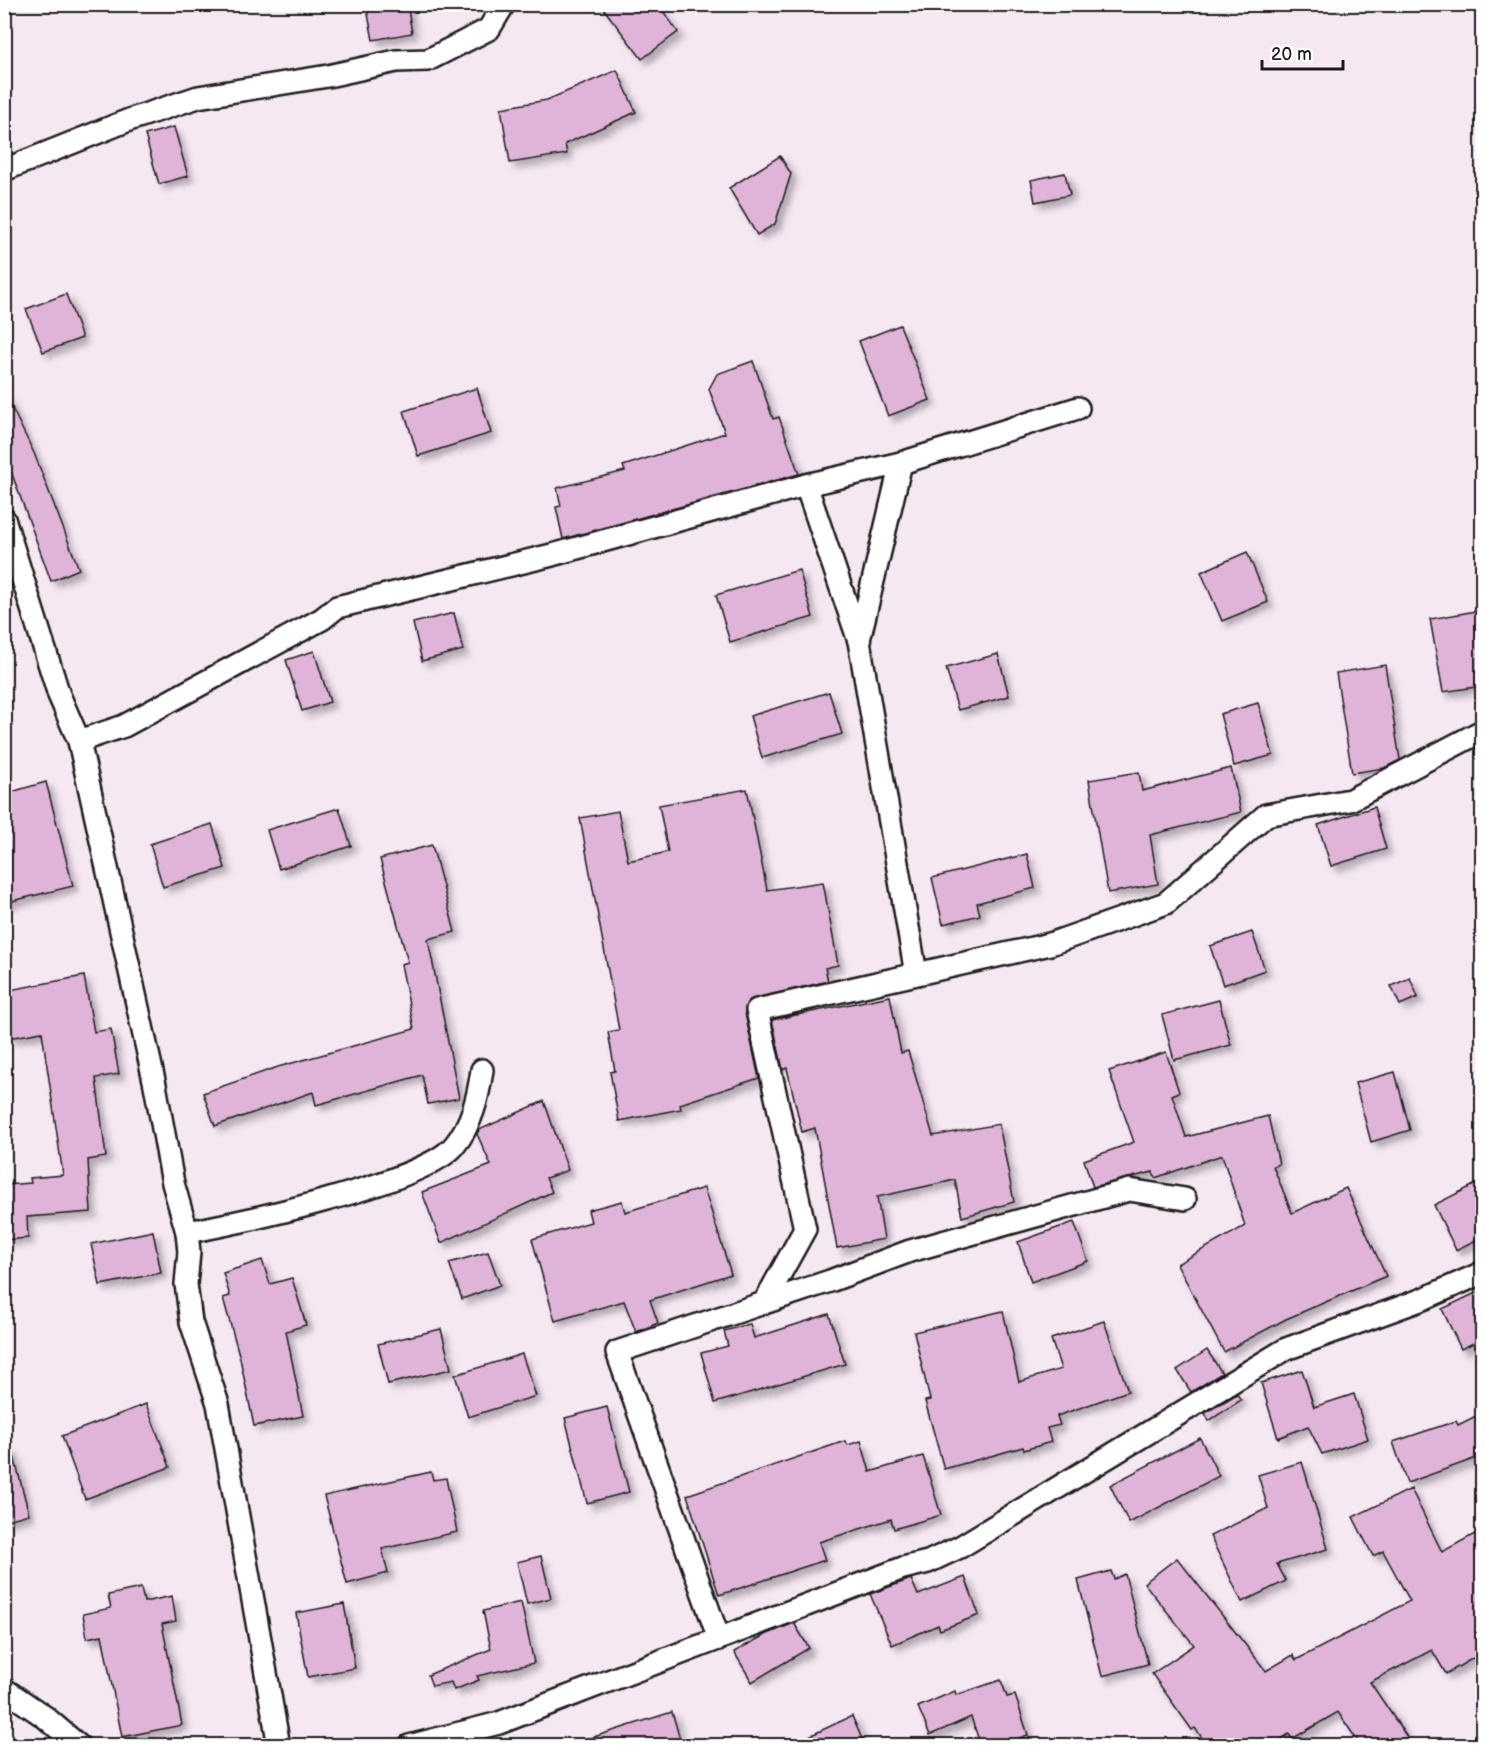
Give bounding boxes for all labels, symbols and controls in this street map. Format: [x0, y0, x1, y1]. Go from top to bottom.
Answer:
scale bar [1262, 33, 1343, 71]
text: 20 m [1271, 44, 1312, 65]

